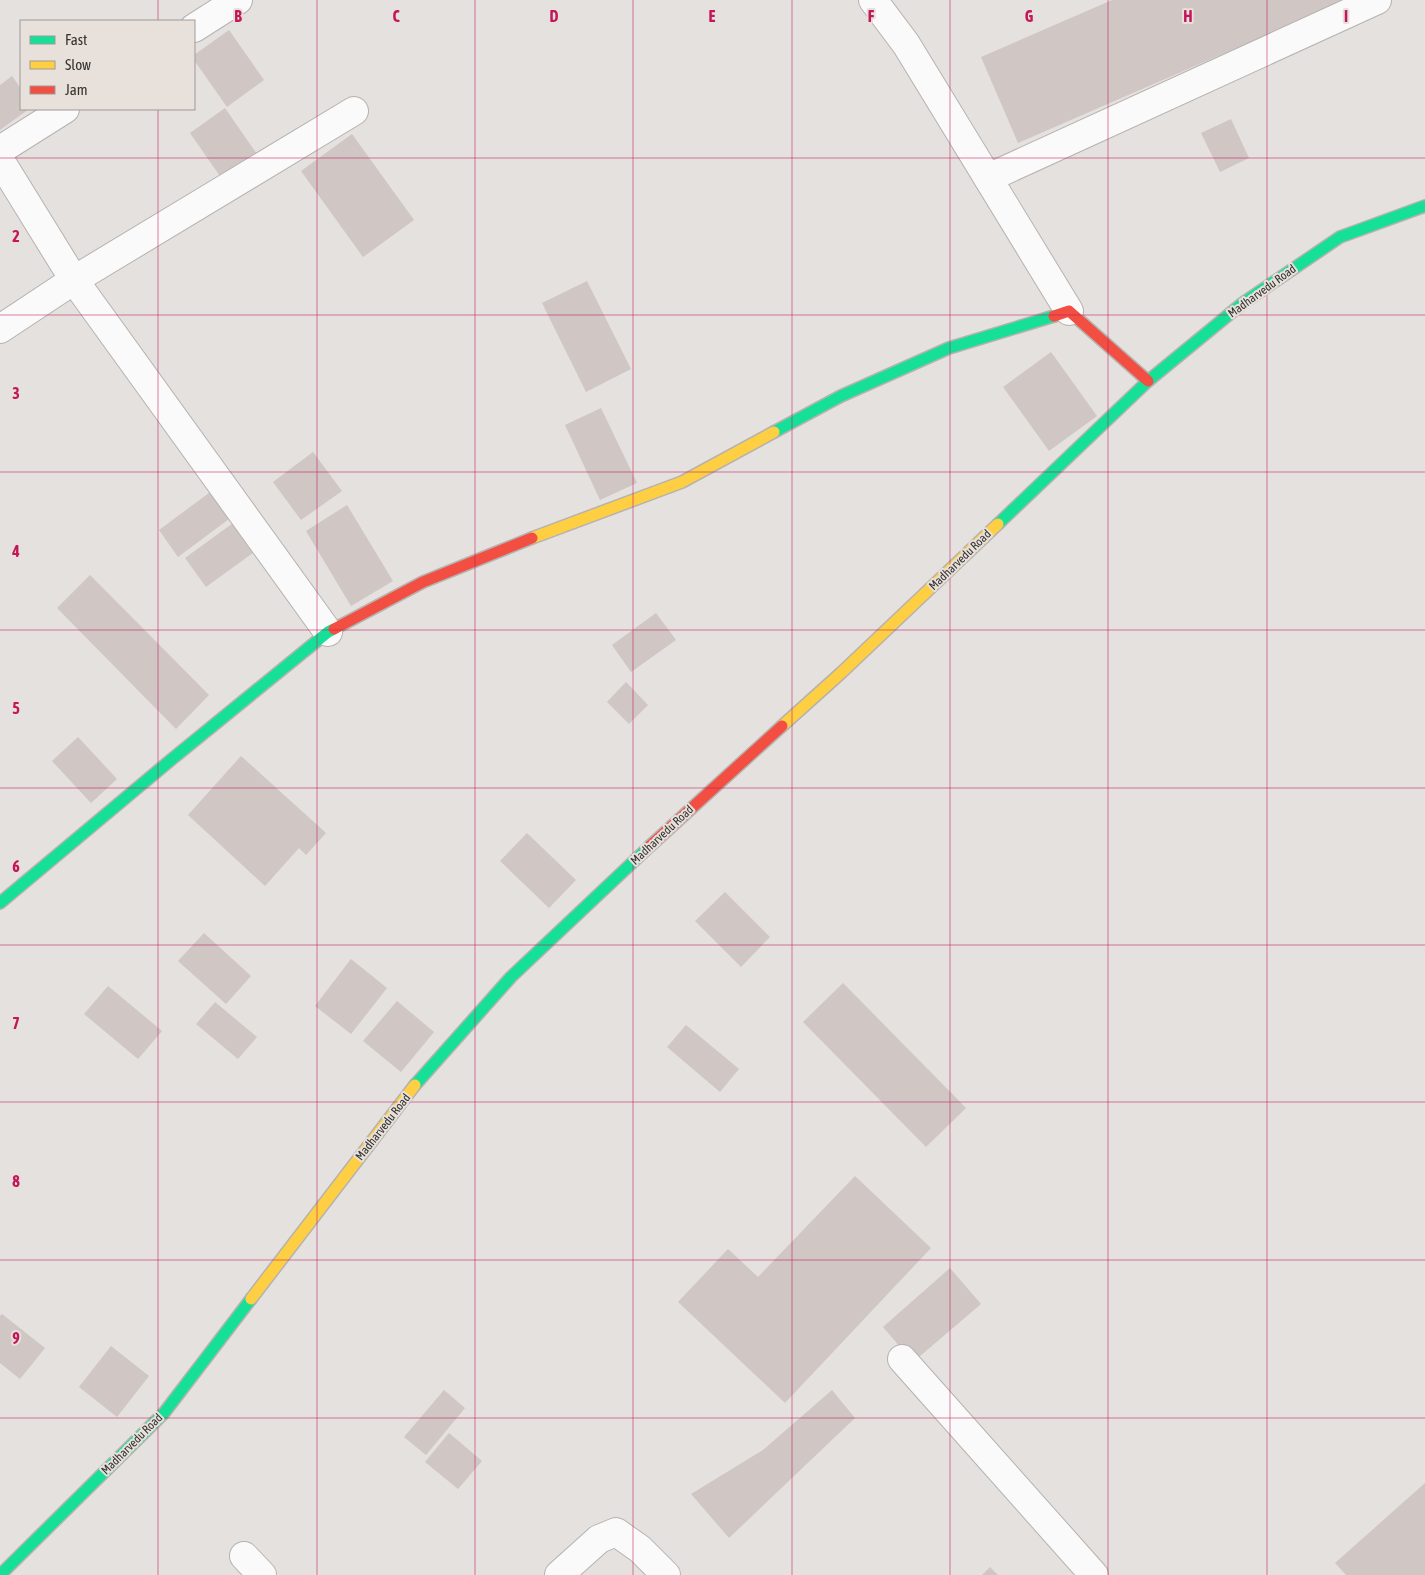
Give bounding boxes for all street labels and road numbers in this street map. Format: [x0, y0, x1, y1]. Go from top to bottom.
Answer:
street label: Madharvedu Road [1225, 262, 1299, 320]
street label: Madharvedu Road [926, 527, 994, 593]
street label: Madharvedu Road [628, 802, 696, 868]
street label: Madharvedu Road [353, 1091, 413, 1163]
street label: Madharvedu Road [99, 1411, 165, 1477]

